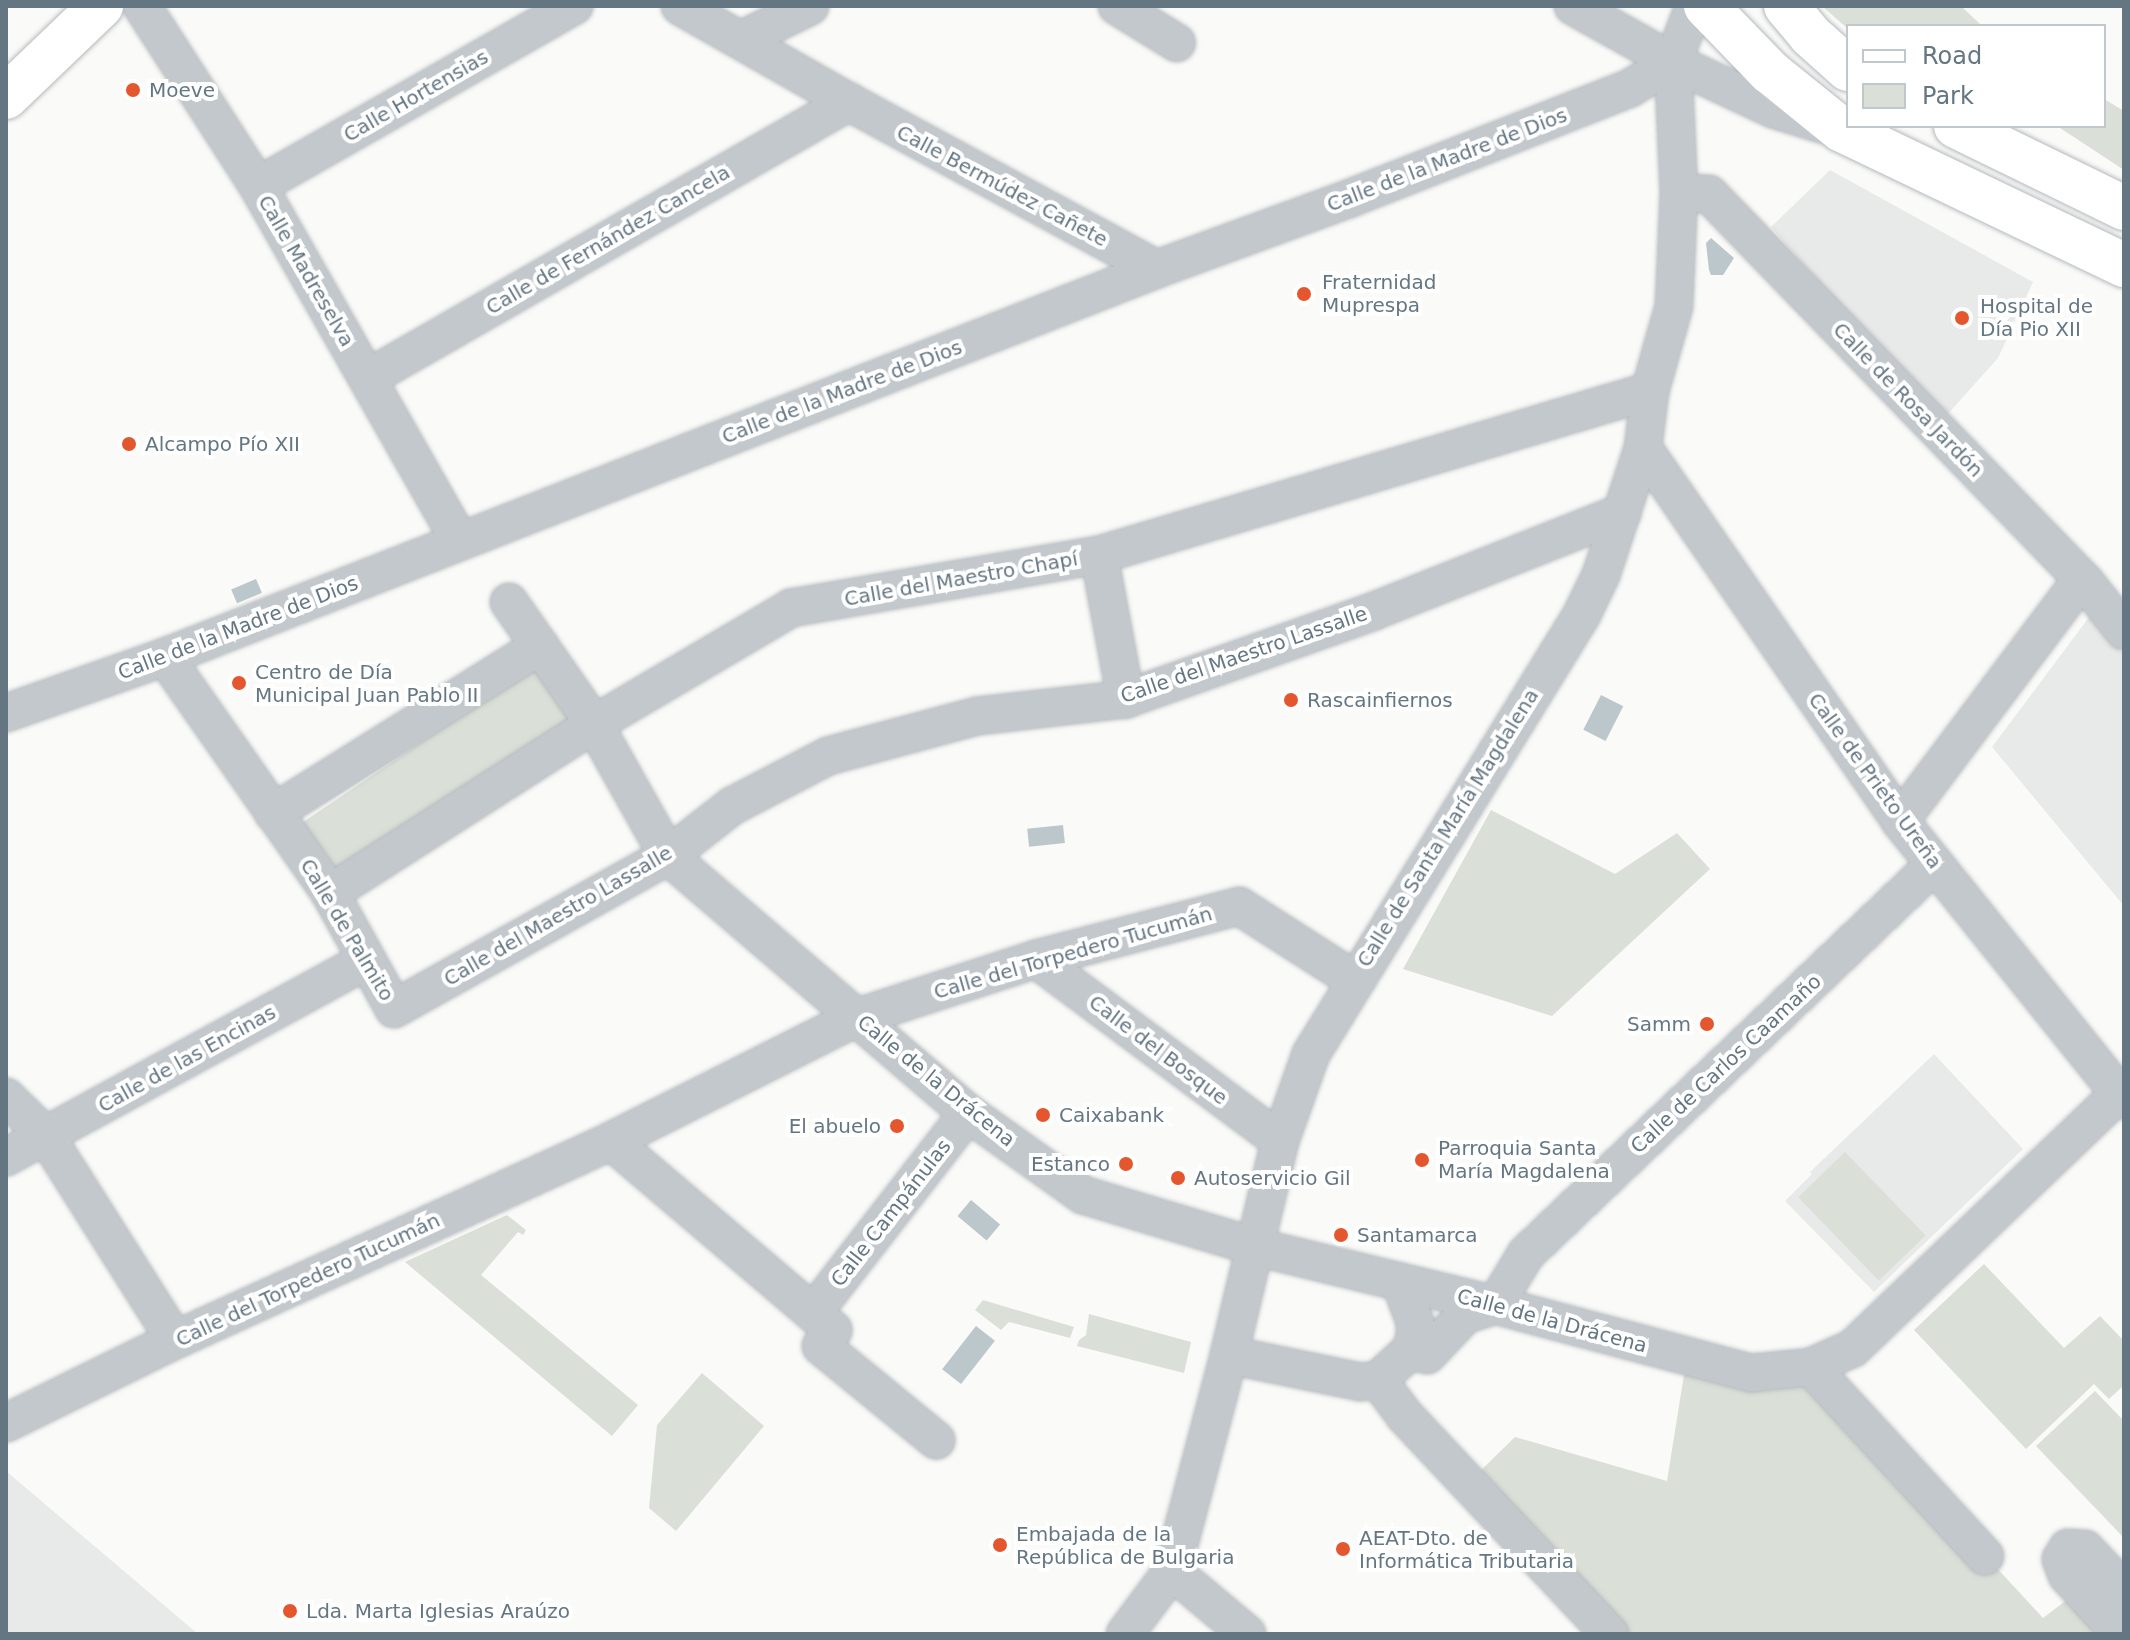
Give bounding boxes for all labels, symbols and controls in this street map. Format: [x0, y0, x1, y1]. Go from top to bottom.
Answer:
legend [1846, 24, 2106, 128]
text: Road [1922, 42, 1982, 70]
street label: Calle Hortensias [339, 45, 493, 147]
place label: Moeve [149, 78, 215, 102]
marker: Moeve [124, 81, 142, 99]
text: Park [1922, 82, 1974, 110]
street label: Calle de la Madre de Dios [1324, 103, 1570, 217]
street label: Calle Bermúdez Cañete [893, 120, 1111, 252]
street label: Calle de Fernández Cancela [482, 160, 734, 320]
street label: Calle Madreselva [253, 191, 359, 351]
place label: Fraternidad Muprespa [1322, 270, 1436, 317]
marker: Fraternidad Muprespa [1293, 283, 1315, 305]
place label: Hospital de Día Pio XII [1980, 294, 2093, 341]
marker: Hospital de Día Pio XII [1951, 307, 1973, 329]
street label: Calle de Rosa Jardón [1828, 318, 1988, 482]
street label: Calle de la Madre de Dios [719, 335, 965, 449]
place label: Alcampo Pío XII [145, 432, 300, 456]
marker: Alcampo Pío XII [120, 435, 138, 453]
street label: Calle del Maestro Chapí [842, 547, 1080, 611]
street label: Calle de la Madre de Dios [115, 571, 361, 685]
street label: Calle del Maestro Lassalle [1118, 601, 1370, 709]
place label: Centro de Día Municipal Juan Pablo II [255, 660, 479, 707]
marker: Centro de Día Municipal Juan Pablo II [230, 674, 248, 692]
street label: Calle de Santa María Magdalena [1352, 685, 1544, 971]
place label: Rascainfiernos [1307, 688, 1453, 712]
street label: Calle de Prieto Ureña [1803, 688, 1947, 874]
marker: Rascainfiernos [1282, 691, 1300, 709]
street label: Calle del Maestro Lassalle [440, 841, 676, 991]
street label: Calle de Palmito [295, 855, 399, 1005]
street label: Calle del Torpedero Tucumán [931, 902, 1215, 1004]
street label: Calle de Carlos Caamaño [1626, 969, 1826, 1159]
street label: Calle del Bosque [1084, 990, 1232, 1110]
street label: Calle de las Encinas [94, 1000, 280, 1118]
street label: Calle de la Drácena [852, 1010, 1020, 1152]
place label: Samm [1627, 1012, 1691, 1036]
marker: Samm [1698, 1015, 1716, 1033]
place label: Caixabank [1059, 1103, 1164, 1127]
marker: Caixabank [1034, 1106, 1052, 1124]
place label: El abuelo [789, 1114, 881, 1138]
marker: El abuelo [888, 1117, 906, 1135]
street label: Calle Campánulas [826, 1135, 956, 1291]
place label: Parroquia Santa María Magdalena [1438, 1136, 1610, 1183]
marker: Parroquia Santa María Magdalena [1413, 1151, 1431, 1169]
place label: Estanco [1031, 1152, 1110, 1176]
marker: Estanco [1117, 1155, 1135, 1173]
place label: Autoservicio Gil [1194, 1166, 1351, 1190]
marker: Autoservicio Gil [1169, 1169, 1187, 1187]
street label: Calle del Torpedero Tucumán [172, 1208, 444, 1352]
place label: Santamarca [1357, 1223, 1477, 1247]
marker: Santamarca [1332, 1226, 1350, 1244]
street label: Calle de la Drácena [1454, 1284, 1650, 1358]
place label: Embajada de la República de Bulgaria [1016, 1522, 1234, 1569]
place label: AEAT-Dto. de Informática Tributaria [1359, 1526, 1574, 1573]
marker: Embajada de la República de Bulgaria [991, 1536, 1009, 1554]
marker: AEAT-Dto. de Informática Tributaria [1334, 1540, 1352, 1558]
place label: Lda. Marta Iglesias Araúzo [306, 1599, 570, 1623]
marker: Lda. Marta Iglesias Araúzo [281, 1602, 299, 1620]

